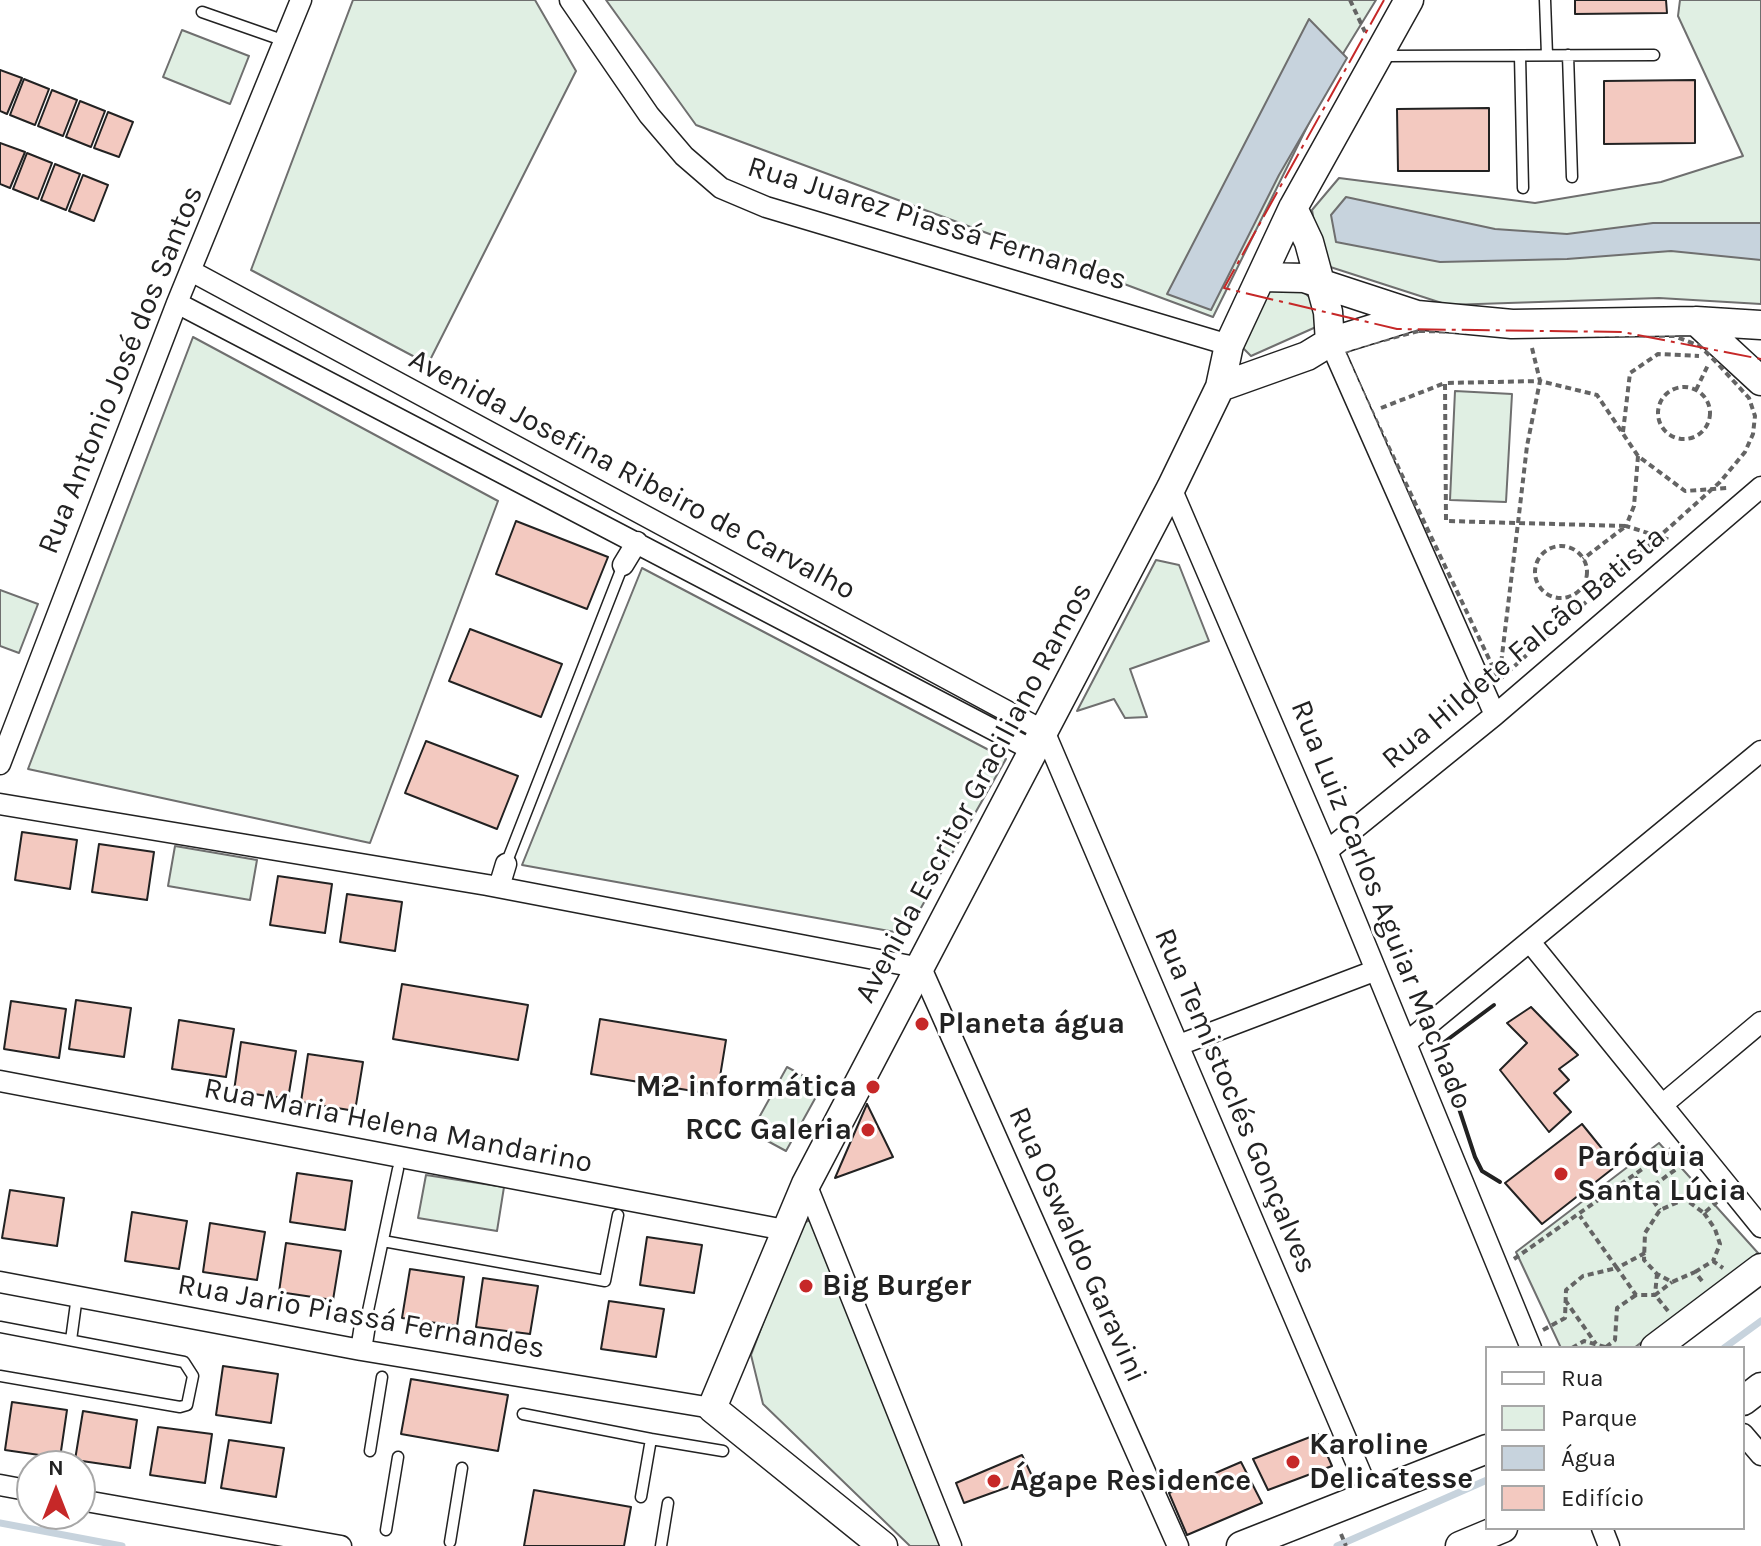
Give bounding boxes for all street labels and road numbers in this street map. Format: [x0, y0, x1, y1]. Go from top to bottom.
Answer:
street label: Rua Juarez Piassá Fernandes [743, 149, 1131, 299]
street label: Rua Antonio José dos Santos [31, 181, 211, 559]
street label: Avenida Josefina Ribeiro de Carvalho [403, 342, 861, 608]
street label: Rua Hildete Falcão Batista [1375, 519, 1673, 777]
street label: Avenida Escritor Graciliano Ramos [848, 577, 1100, 1009]
street label: Rua Luiz Carlos Aguiar Machado [1282, 695, 1480, 1115]
street label: Rua Temistoclés Gonçalves [1146, 923, 1324, 1279]
street label: Rua Maria Helena Mandarino [201, 1071, 595, 1181]
street label: Rua Oswaldo Garavini [1000, 1102, 1154, 1388]
street label: Rua Jario Piassá Fernandes [175, 1267, 547, 1367]

